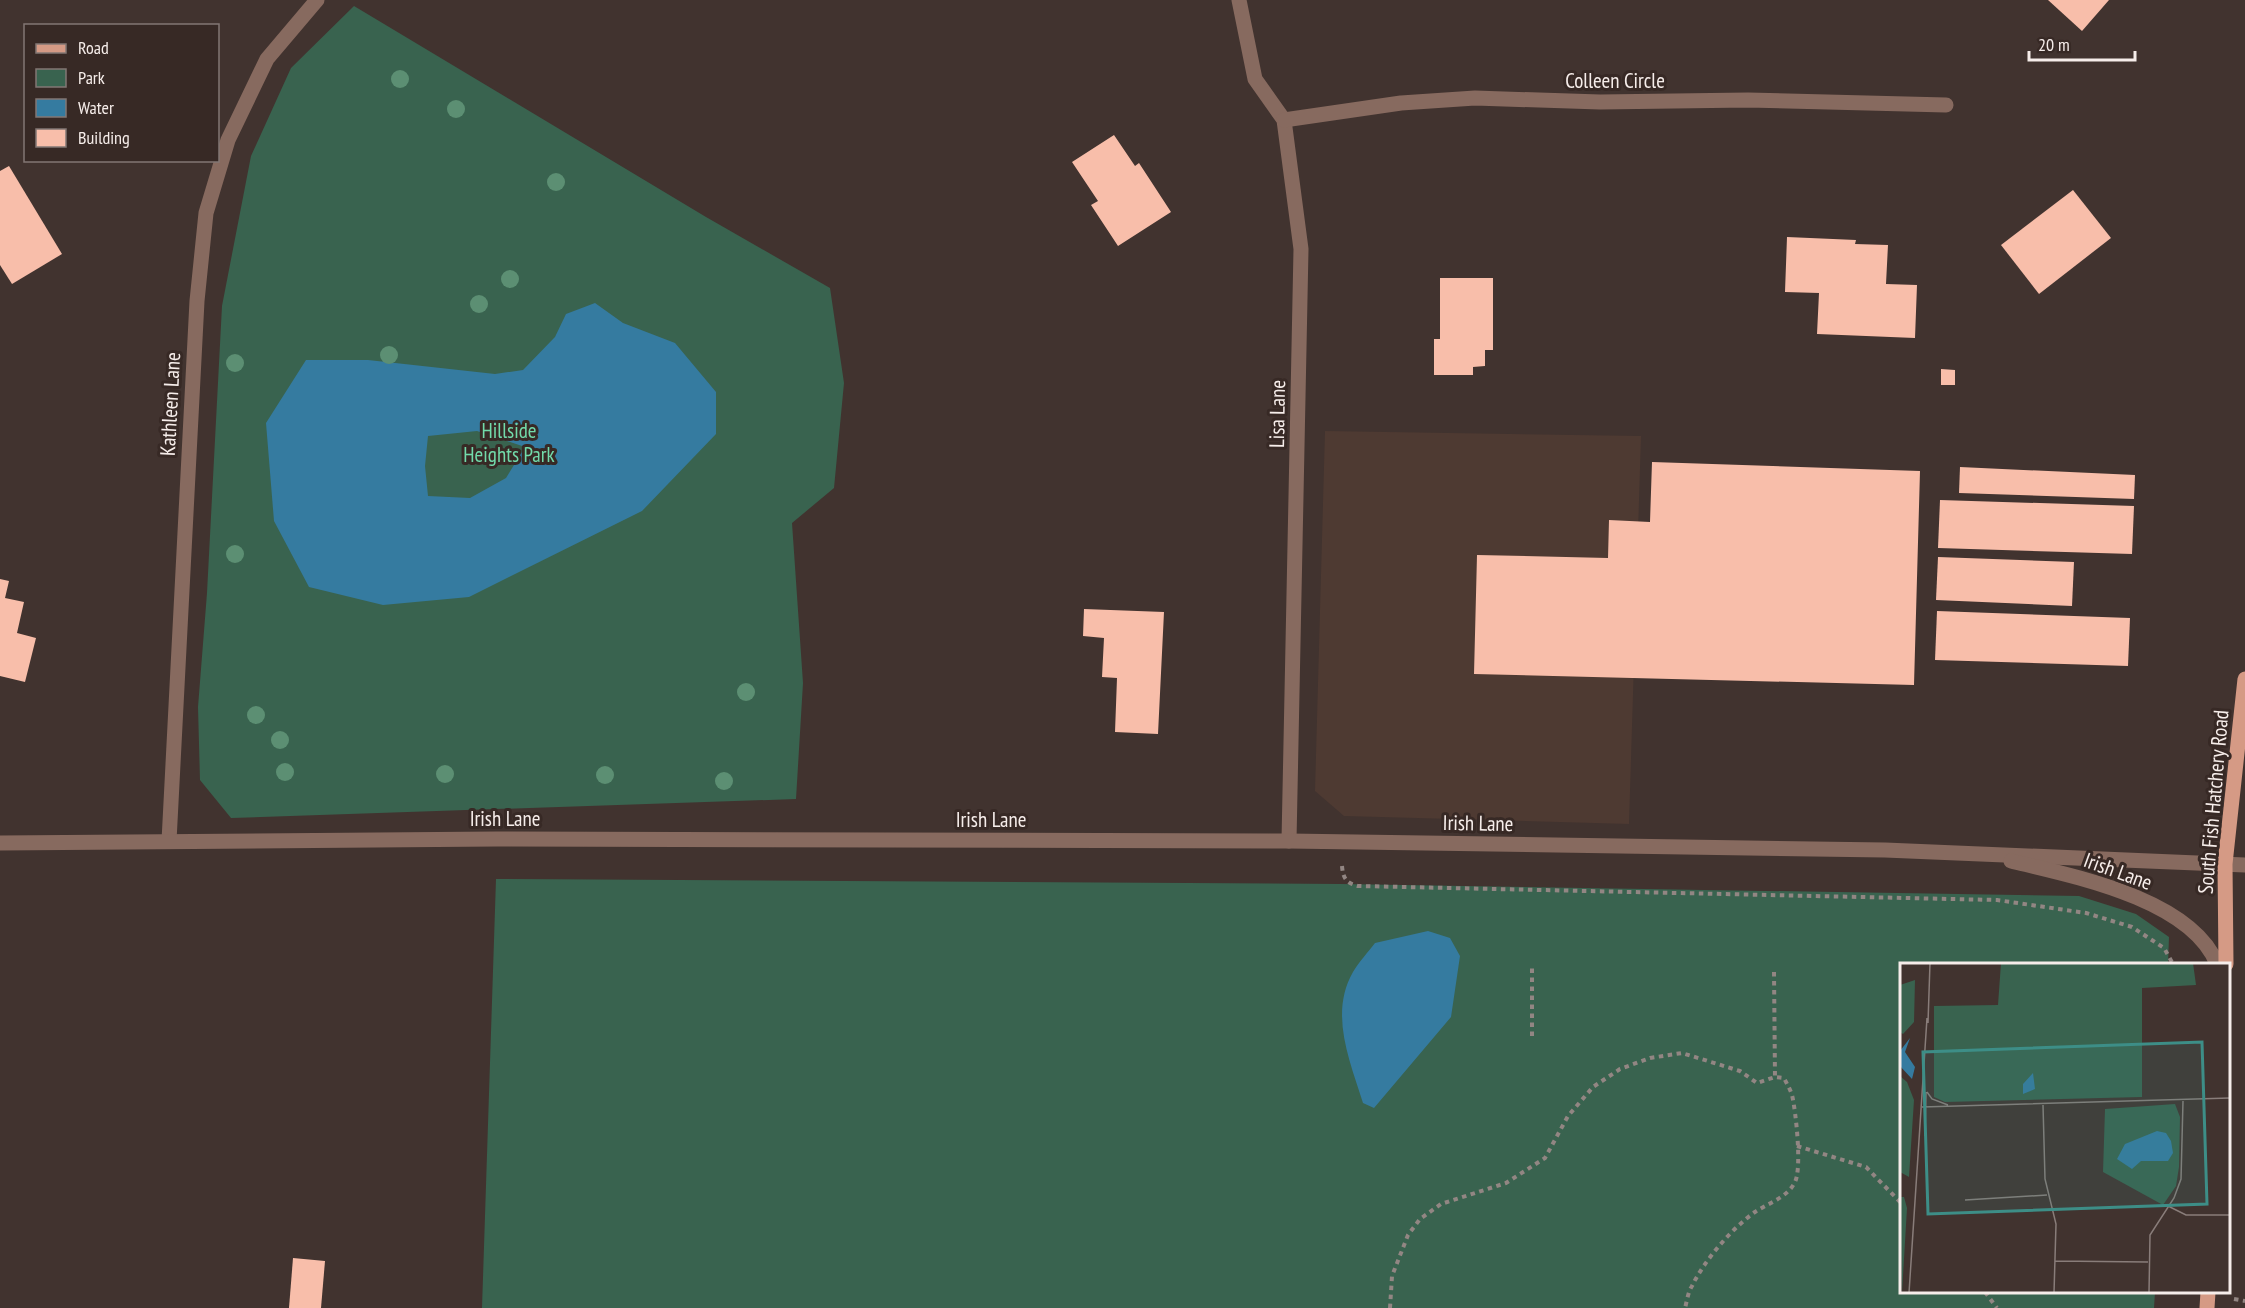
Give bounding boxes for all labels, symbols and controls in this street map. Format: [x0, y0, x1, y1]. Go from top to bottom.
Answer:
legend [24, 24, 219, 162]
scale bar [2029, 24, 2136, 62]
text: 20 m [2038, 33, 2070, 56]
text: Road [78, 36, 109, 59]
text: Park [78, 66, 105, 89]
street label: Colleen Circle [1565, 67, 1665, 94]
text: Water [78, 96, 114, 119]
text: Building [78, 126, 130, 149]
street label: Kathleen Lane [154, 351, 186, 457]
street label: Lisa Lane [1263, 380, 1291, 448]
park label: Hillside Heights Park [463, 417, 555, 468]
street label: South Fish Hatchery Road [2192, 709, 2234, 895]
street label: Irish Lane [470, 805, 540, 832]
street label: Irish Lane [956, 806, 1026, 833]
street label: Irish Lane [1442, 809, 1514, 837]
street label: Irish Lane [2080, 846, 2156, 896]
inset map [1900, 963, 2230, 1293]

